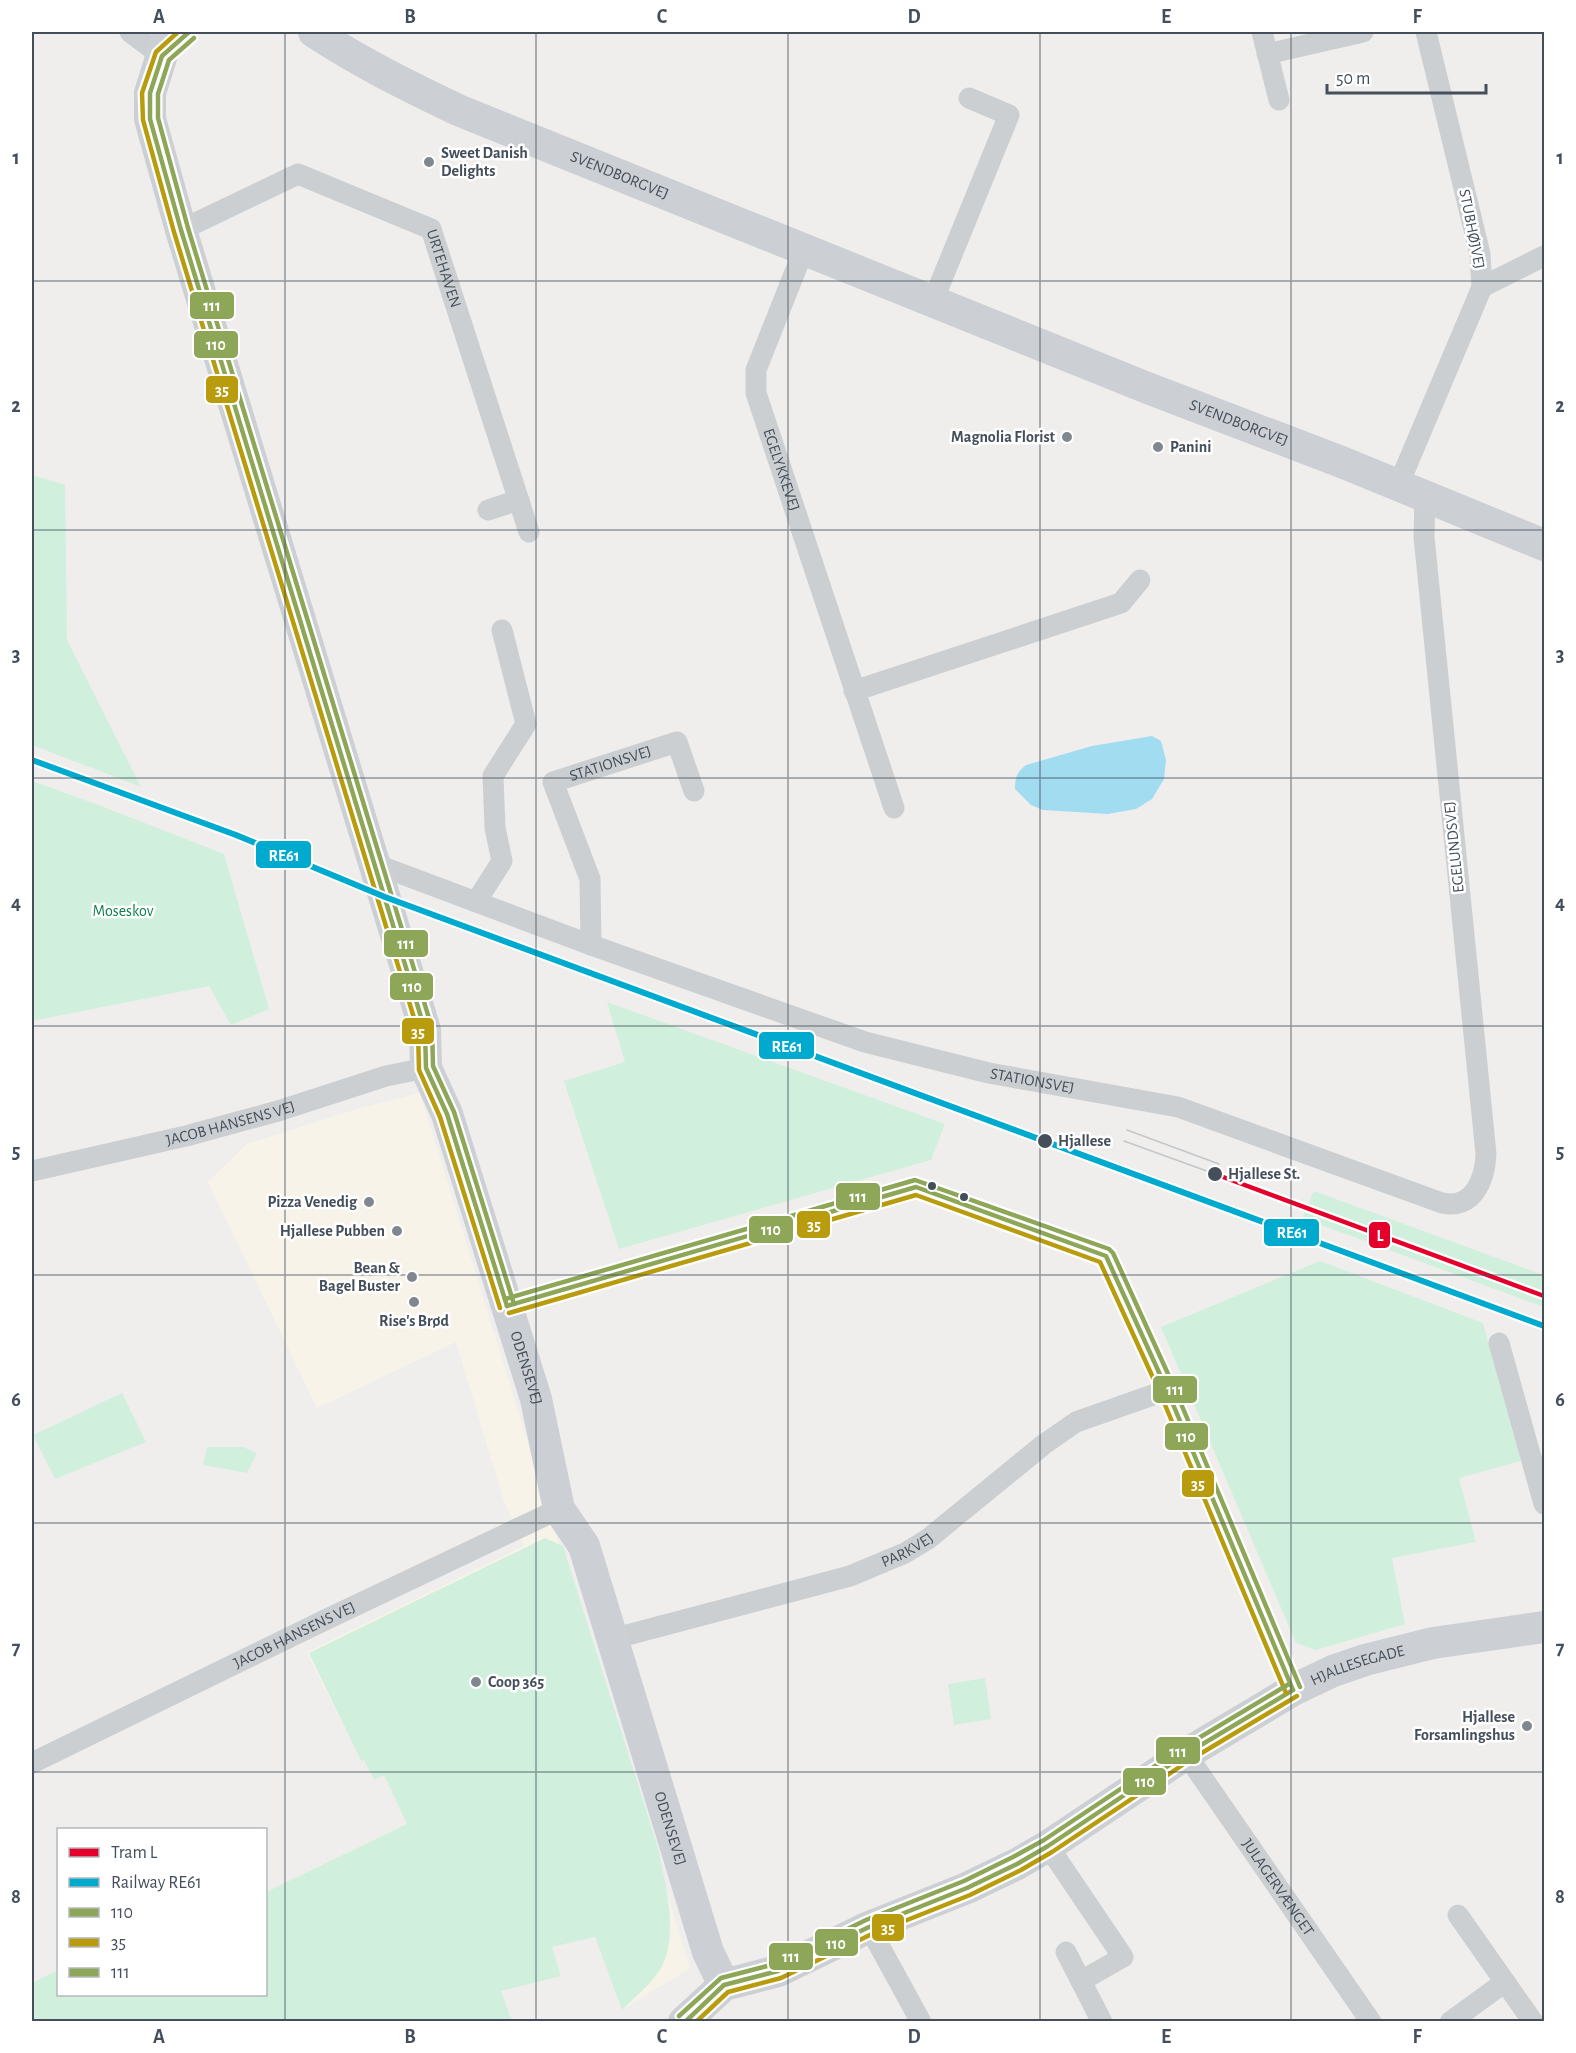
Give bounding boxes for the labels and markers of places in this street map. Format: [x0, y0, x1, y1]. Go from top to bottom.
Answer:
place label: Sweet Danish Delights [441, 145, 528, 179]
marker: Sweet Danish Delights [422, 155, 436, 169]
place label: Magnolia Florist [951, 429, 1056, 445]
marker: Magnolia Florist [1060, 430, 1074, 444]
place label: Panini [1170, 439, 1211, 455]
marker: Panini [1151, 440, 1165, 454]
marker: Hjallese [1036, 1132, 1054, 1150]
place label: Hjallese [1058, 1133, 1112, 1150]
marker: Hjallese St. [1206, 1165, 1224, 1183]
place label: Hjallese St. [1228, 1166, 1300, 1183]
unlabelled marker [926, 1180, 938, 1192]
unlabelled marker [958, 1191, 970, 1203]
place label: Pizza Venedig [267, 1194, 358, 1210]
marker: Pizza Venedig [362, 1195, 376, 1209]
place label: Hjallese Pubben [280, 1223, 385, 1240]
marker: Hjallese Pubben [390, 1224, 404, 1238]
place label: Bean & Bagel Buster [319, 1260, 401, 1294]
marker: Bean & Bagel Buster [405, 1270, 419, 1284]
marker: Rise's Brød [407, 1295, 421, 1309]
place label: Rise's Brød [379, 1313, 449, 1329]
place label: Coop 365 [488, 1674, 544, 1690]
marker: Coop 365 [469, 1675, 483, 1689]
place label: Hjallese Forsamlingshus [1414, 1709, 1515, 1743]
marker: Hjallese Forsamlingshus [1520, 1719, 1534, 1733]

